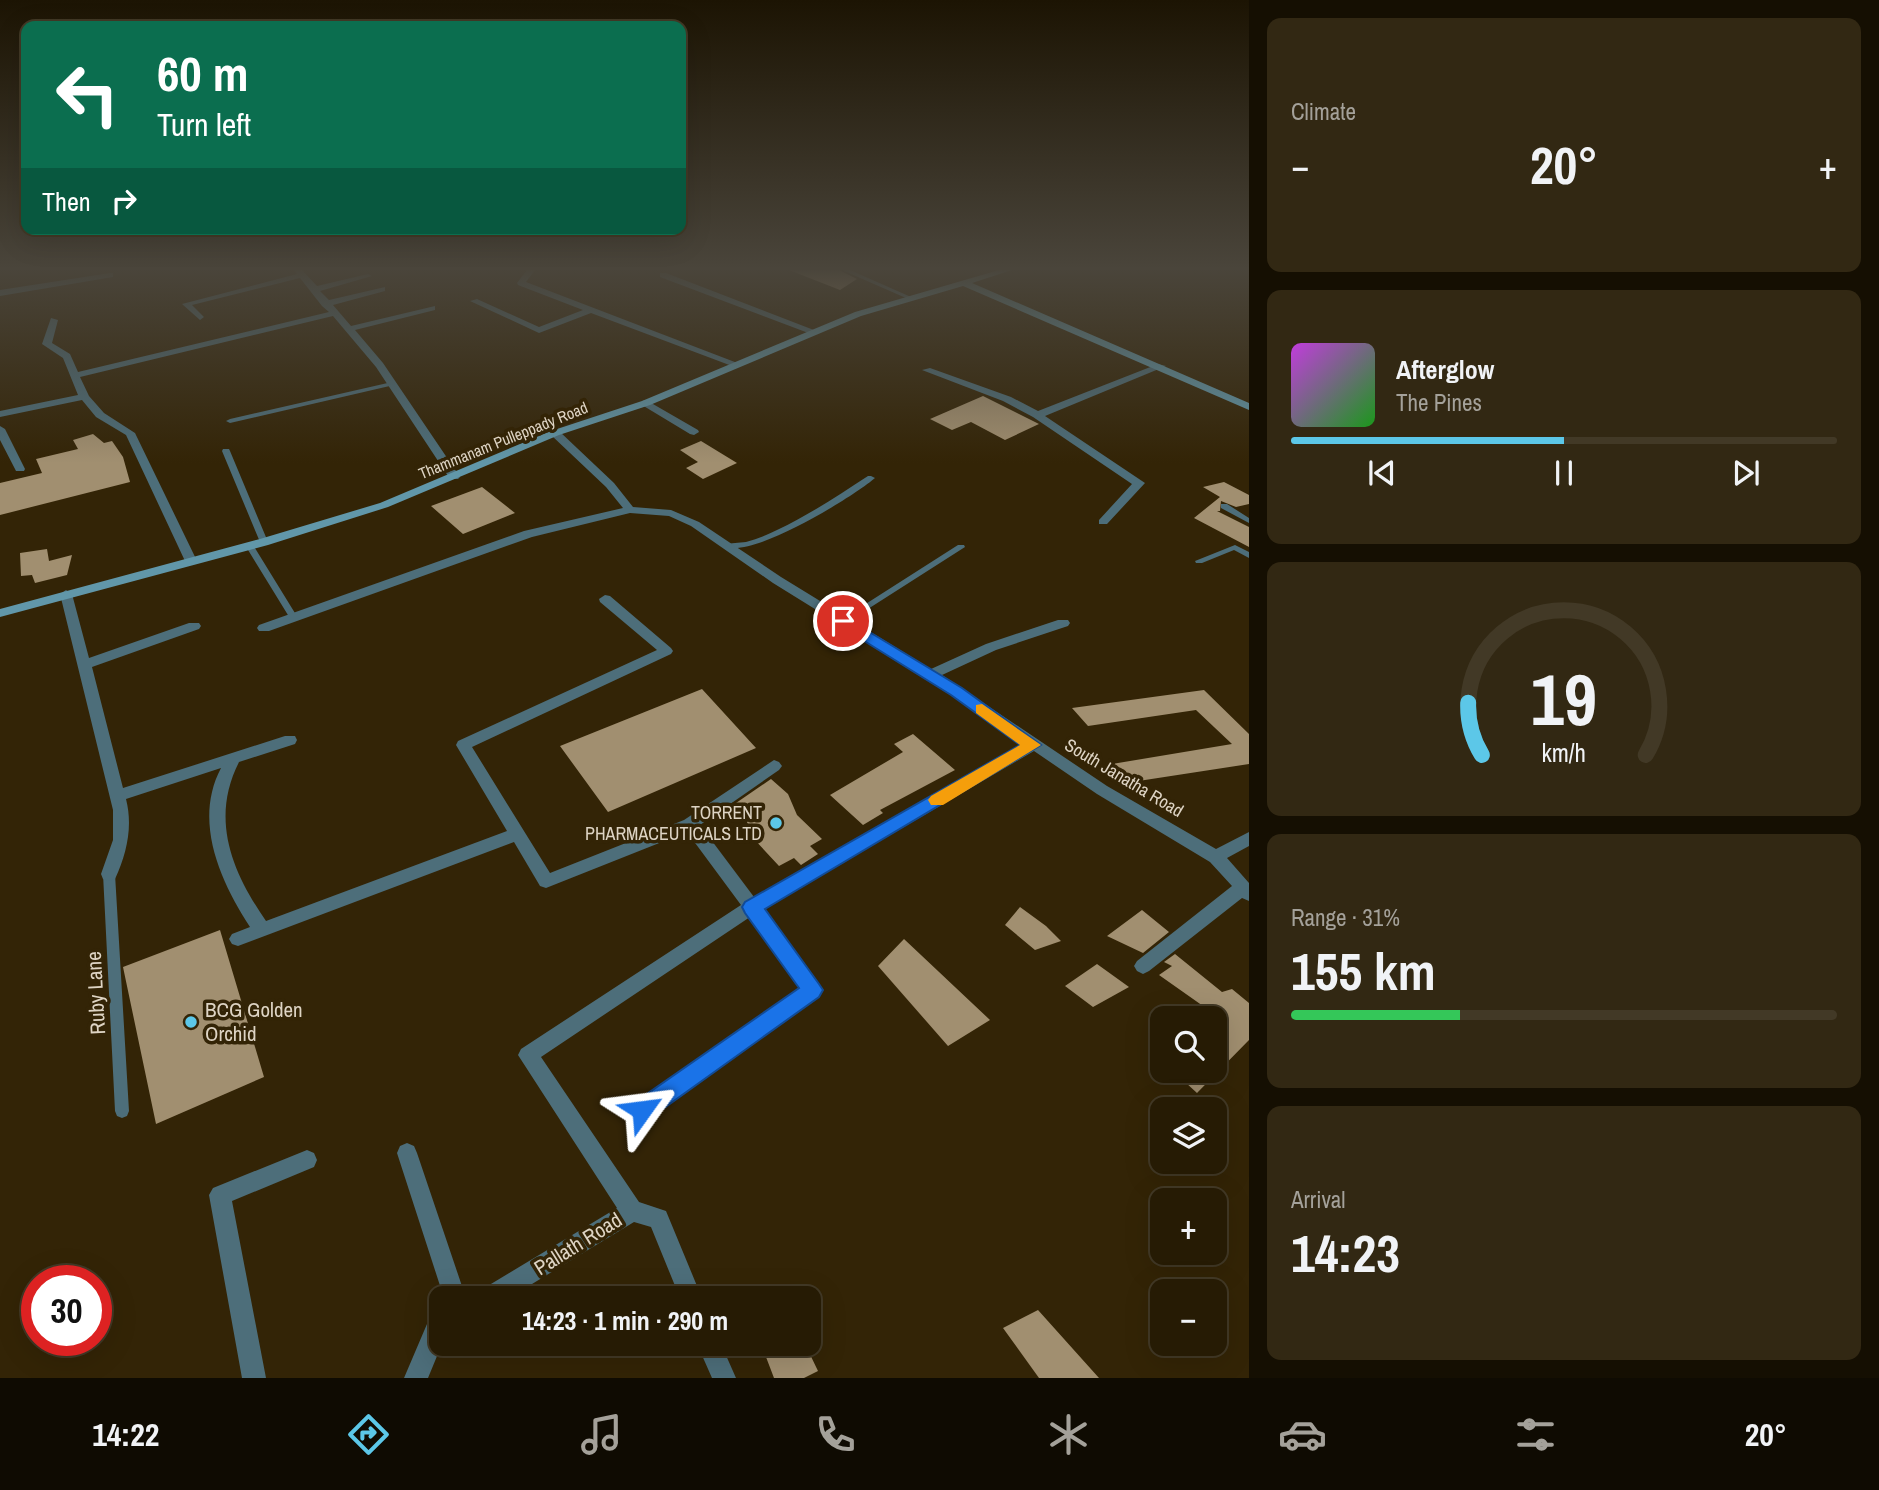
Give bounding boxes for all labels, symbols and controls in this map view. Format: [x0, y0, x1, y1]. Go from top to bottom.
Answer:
text: 60 m [157, 40, 249, 106]
icon: left [42, 49, 133, 140]
text: Climate [1291, 96, 1356, 127]
text: Turn left [157, 103, 251, 146]
text: 20° [1530, 130, 1598, 200]
text: − [1291, 140, 1309, 191]
text: + [1819, 140, 1837, 191]
icon: right [105, 182, 143, 220]
text: Then [42, 184, 91, 219]
text: Afterglow [1396, 352, 1494, 387]
text: The Pines [1396, 387, 1482, 418]
street label: Thammanam Pulleppady Road [415, 396, 591, 484]
icon: previous [1363, 454, 1401, 492]
icon: pause [1545, 454, 1583, 492]
icon: next [1727, 454, 1765, 492]
pin [813, 591, 873, 651]
icon: arrive [824, 602, 862, 640]
text: 19 [1531, 650, 1597, 748]
street label: South Janatha Road [1060, 732, 1188, 823]
text: km/h [1542, 736, 1586, 770]
place label: TORRENT PHARMACEUTICALS LTD [585, 800, 762, 846]
marker: TORRENT PHARMACEUTICALS LTD [768, 815, 784, 831]
text: Range · 31% [1291, 902, 1400, 933]
text: 155 km [1291, 936, 1436, 1006]
street label: Ruby Lane [79, 951, 112, 1035]
place label: BCG Golden Orchid [205, 995, 303, 1048]
map controls [1150, 1006, 1227, 1356]
button: search [1150, 1006, 1227, 1083]
marker: BCG Golden Orchid [183, 1014, 199, 1030]
position arrow [605, 1073, 679, 1147]
button: layers [1150, 1097, 1227, 1174]
text: Arrival [1291, 1184, 1346, 1215]
button: + [1150, 1188, 1227, 1265]
street label: Pallath Road [528, 1205, 627, 1282]
text: 14:23 [1291, 1218, 1400, 1288]
speed limit sign: 30 [21, 1265, 112, 1356]
button: − [1150, 1279, 1227, 1356]
text: 14:23 · 1 min · 290 m [522, 1303, 728, 1338]
icon: directions [344, 1410, 393, 1459]
icon: music [577, 1410, 626, 1459]
icon: phone [811, 1410, 860, 1459]
icon: climate [1044, 1410, 1093, 1459]
icon: car [1278, 1410, 1327, 1459]
icon: filters [1511, 1410, 1560, 1459]
text: 14:22 [92, 1413, 159, 1456]
text: 20° [1745, 1413, 1787, 1456]

